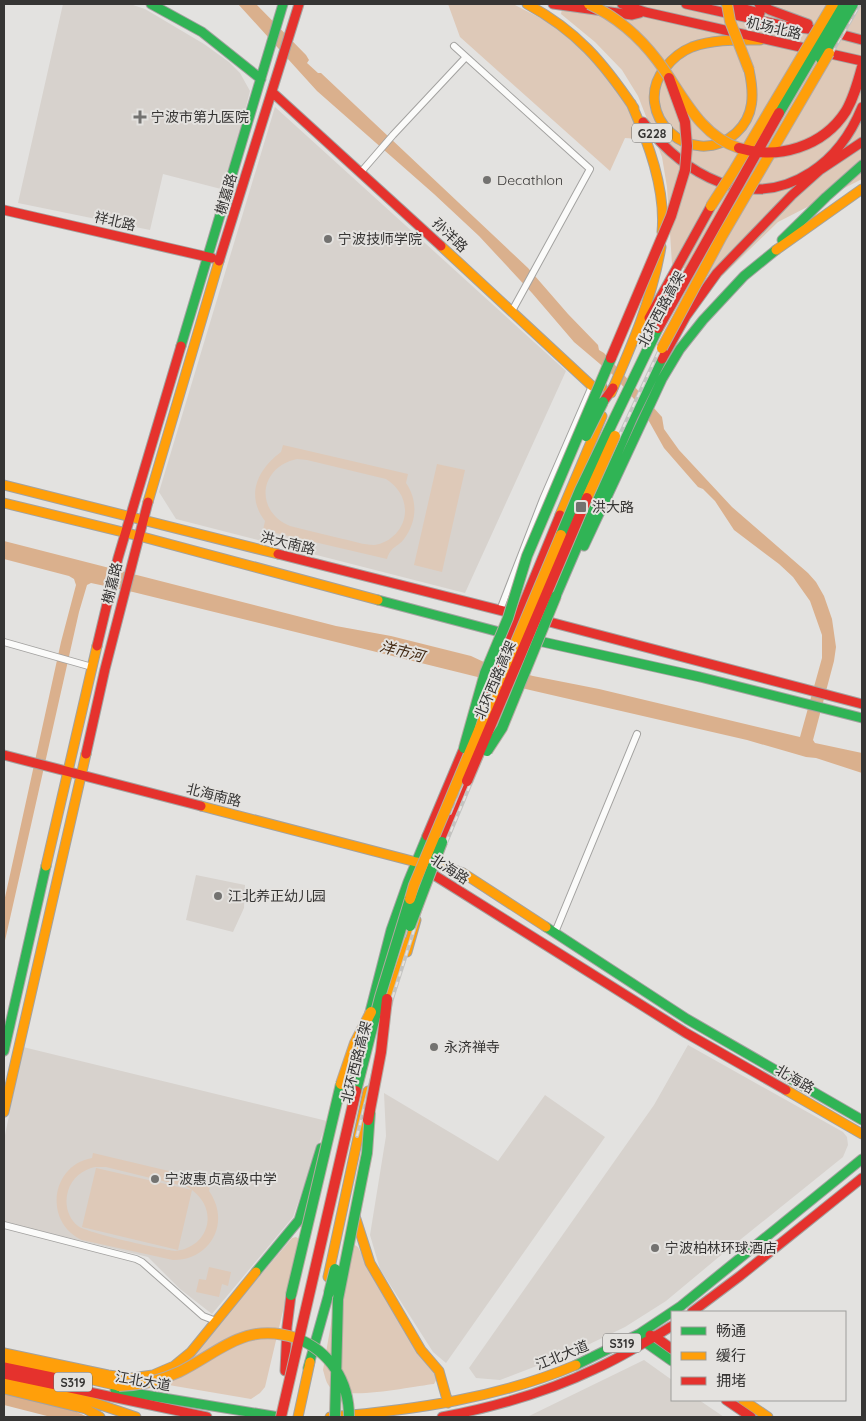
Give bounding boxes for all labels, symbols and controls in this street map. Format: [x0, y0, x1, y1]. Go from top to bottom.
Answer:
street label: 机场北路 [745, 13, 803, 43]
place label: 宁波市第九医院 [151, 108, 249, 126]
marker: 宁波市第九医院 [133, 110, 147, 124]
road number: G228 [632, 124, 672, 142]
street label: 榭嘉路 [211, 171, 241, 217]
place label: Decathlon [497, 171, 563, 189]
marker: Decathlon [481, 174, 493, 186]
street label: 祥北路 [93, 208, 137, 234]
street label: 孙洋路 [429, 214, 471, 256]
place label: 宁波技师学院 [338, 230, 422, 248]
marker: 宁波技师学院 [322, 233, 334, 245]
street label: 北环西路高架 [633, 268, 689, 350]
place label: 洪大路 [592, 498, 634, 516]
marker: 洪大路 [574, 500, 588, 514]
street label: 洪大南路 [259, 527, 317, 559]
street label: 榭嘉路 [98, 560, 126, 606]
water label: 洋市河 [378, 636, 429, 666]
street label: 北环西路高架 [470, 638, 520, 722]
street label: 北海南路 [185, 779, 243, 811]
street label: 北海路 [427, 850, 473, 888]
place label: 江北养正幼儿园 [228, 887, 326, 905]
marker: 江北养正幼儿园 [212, 890, 224, 902]
street label: 北环西路高架 [337, 1019, 375, 1105]
place label: 永济禅寺 [444, 1038, 500, 1056]
marker: 永济禅寺 [428, 1041, 440, 1053]
street label: 北海路 [772, 1061, 818, 1097]
place label: 宁波惠贞高级中学 [165, 1170, 277, 1188]
marker: 宁波惠贞高级中学 [149, 1173, 161, 1185]
place label: 宁波柏林环球酒店 [665, 1239, 777, 1257]
marker: 宁波柏林环球酒店 [649, 1242, 661, 1254]
legend [671, 1311, 846, 1401]
text: 畅通 [716, 1321, 746, 1340]
road number: S319 [603, 1334, 641, 1352]
street label: 江北大道 [533, 1336, 591, 1374]
text: 缓行 [716, 1346, 746, 1365]
street label: 江北大道 [114, 1367, 172, 1395]
text: 拥堵 [716, 1371, 746, 1390]
road number: S319 [54, 1372, 92, 1391]

